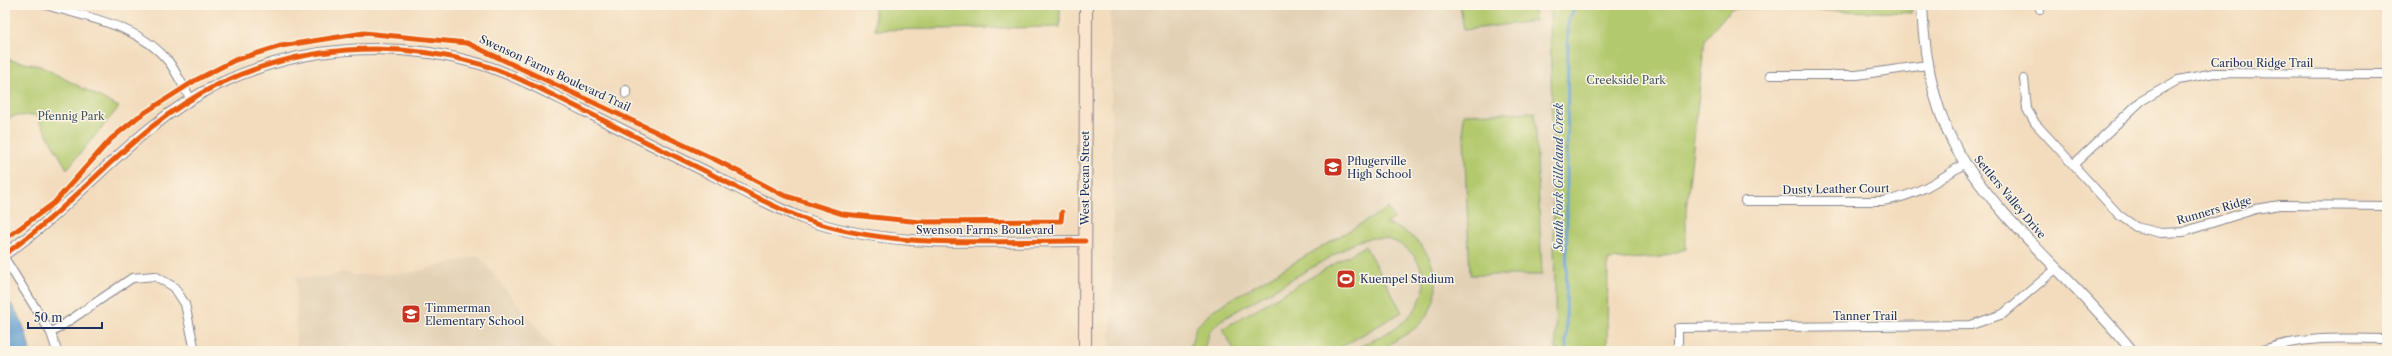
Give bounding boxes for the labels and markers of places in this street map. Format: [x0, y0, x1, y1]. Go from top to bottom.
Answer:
place label: Pflugerville High School [1347, 154, 1412, 181]
school or university icon: Pflugerville High School [1322, 156, 1344, 178]
sports icon: Kuempel Stadium [1335, 268, 1357, 290]
place label: Kuempel Stadium [1360, 272, 1455, 286]
place label: Timmerman Elementary School [425, 301, 525, 328]
school or university icon: Timmerman Elementary School [400, 303, 422, 325]

